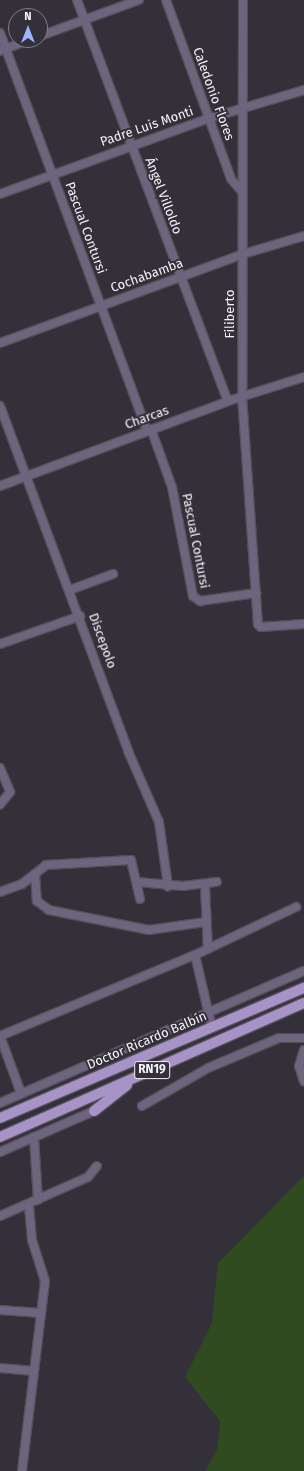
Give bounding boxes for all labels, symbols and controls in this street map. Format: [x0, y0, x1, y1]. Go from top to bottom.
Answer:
north arrow [8, 8, 48, 48]
text: N [24, 10, 32, 23]
street label: Caledonio Flores [189, 45, 237, 143]
street label: Padre Luis Monti [98, 104, 196, 150]
street label: Ángel Villoldo [141, 155, 185, 237]
street label: Pascual Contursi [61, 180, 109, 276]
street label: Cochabamba [109, 256, 185, 296]
street label: Filiberto [222, 290, 238, 338]
street label: Charcas [123, 403, 171, 433]
street label: Pascual Contursi [178, 492, 212, 590]
street label: Discepolo [85, 611, 119, 671]
street label: Doctor Ricardo Balbín [85, 1009, 209, 1073]
road number: RN19 [134, 1060, 170, 1080]

